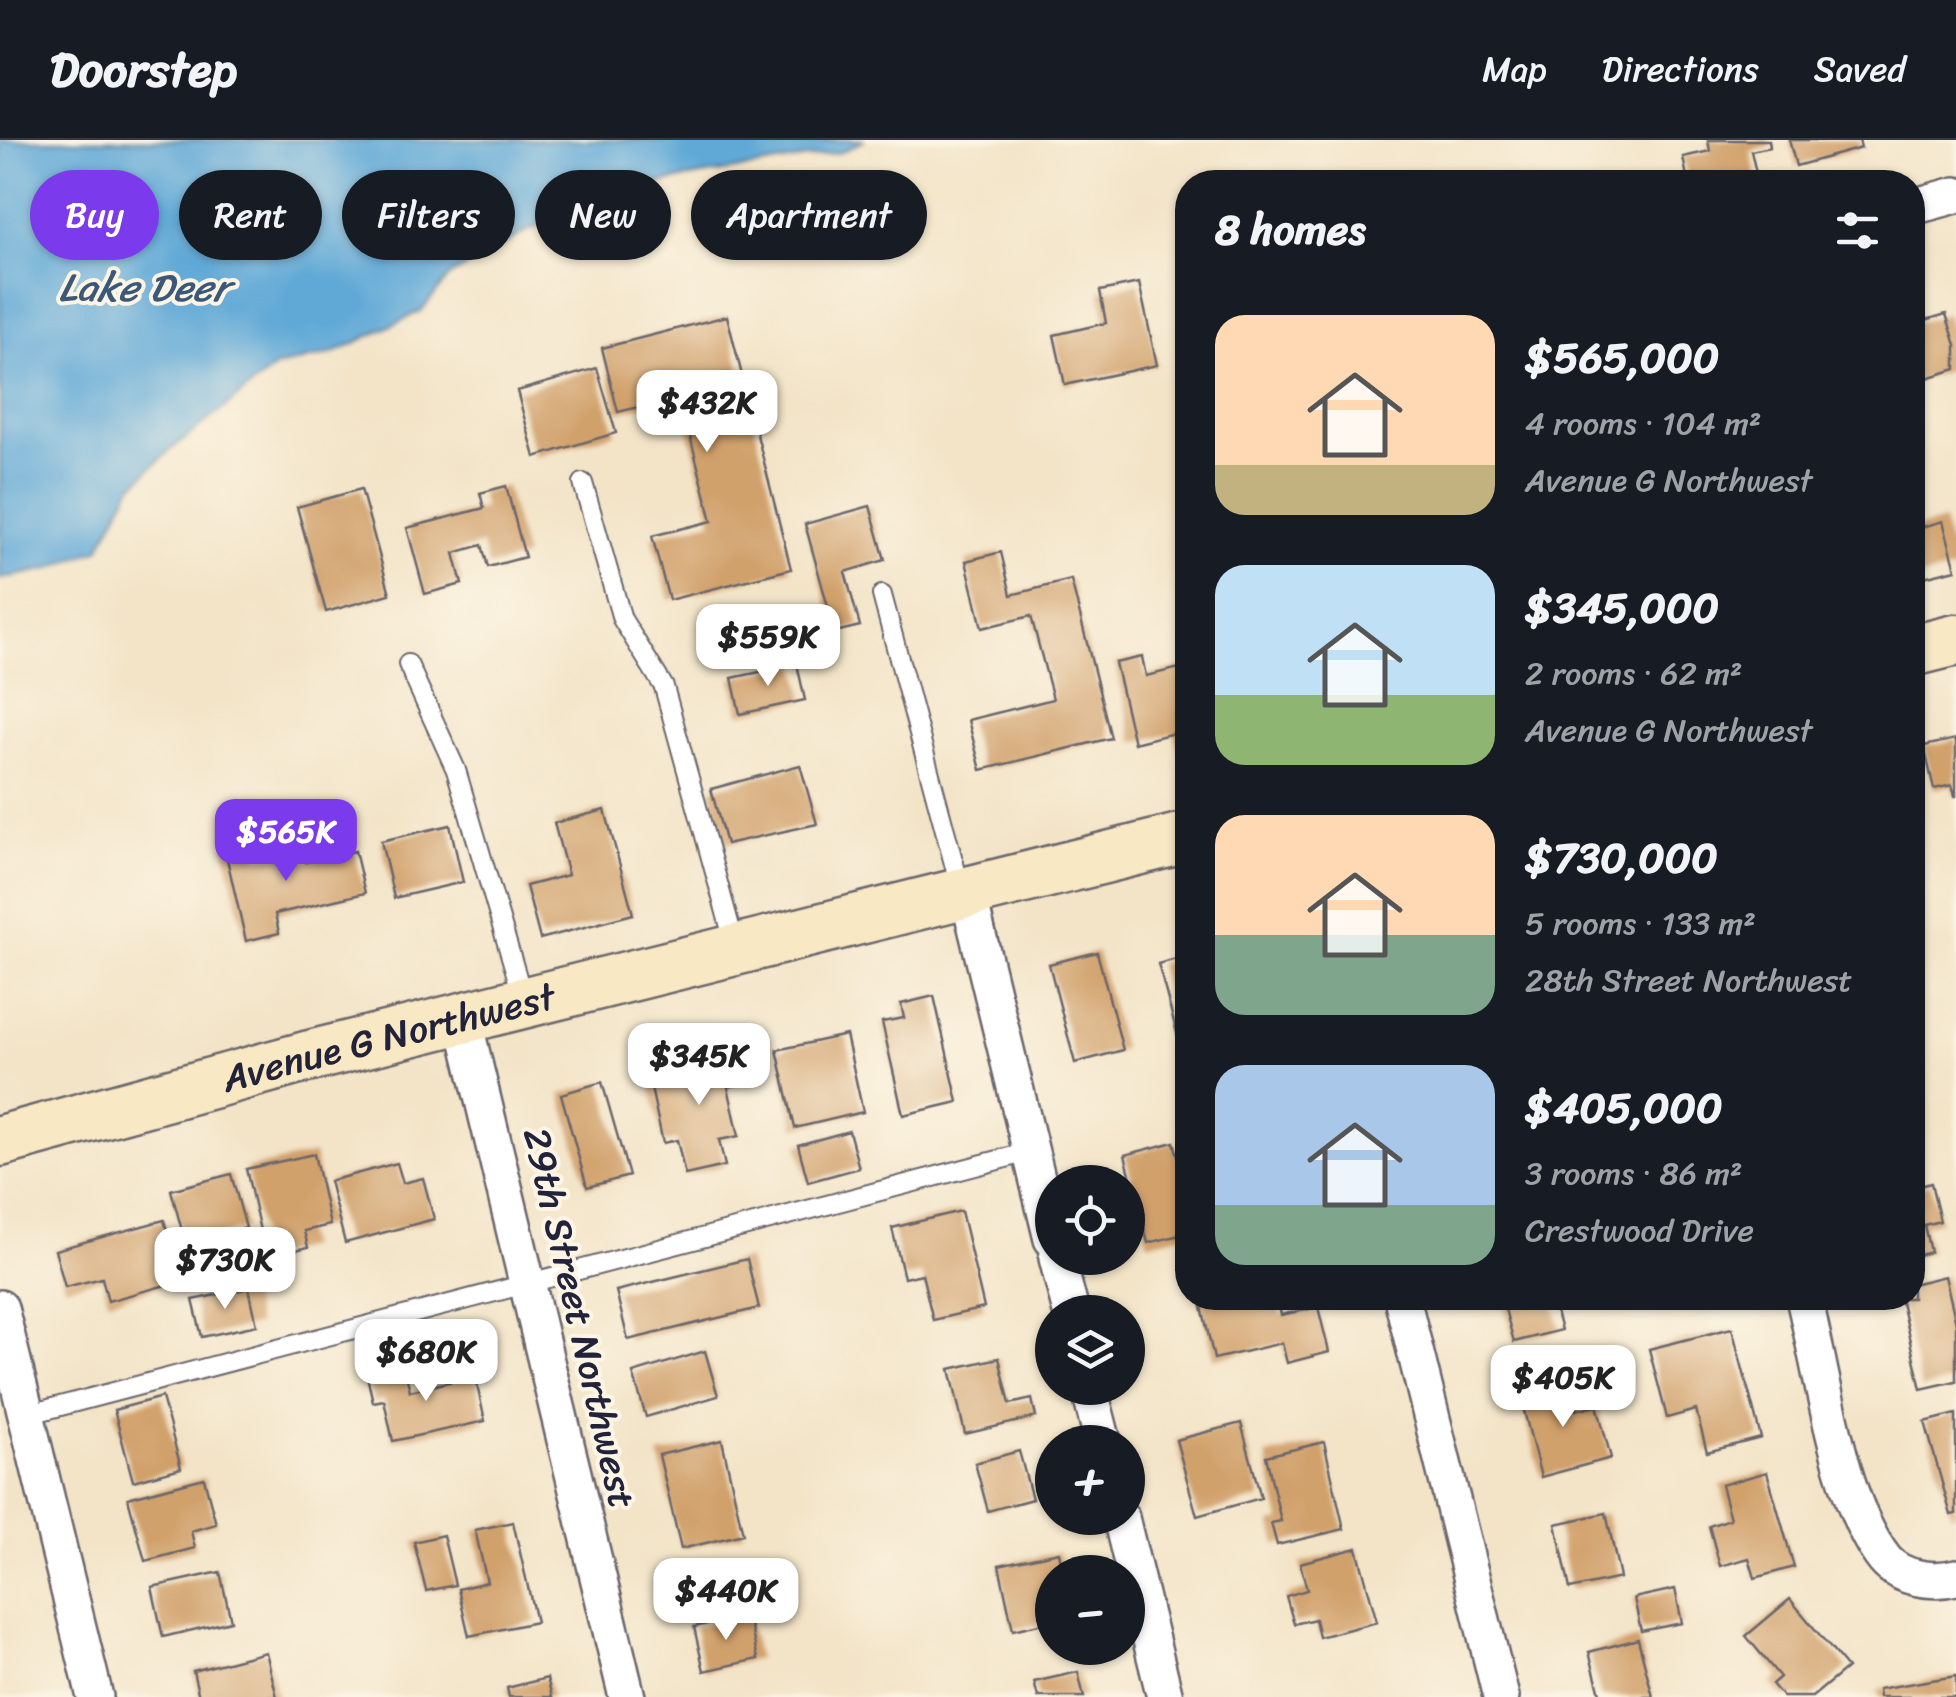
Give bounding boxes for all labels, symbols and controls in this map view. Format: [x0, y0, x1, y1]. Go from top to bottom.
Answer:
text: Doorstep [50, 27, 237, 112]
text: Map [1482, 38, 1547, 100]
text: Directions [1602, 38, 1759, 100]
text: Saved [1814, 38, 1906, 100]
chip: Buy [30, 170, 159, 260]
chip: Rent [179, 170, 322, 260]
chip: Filters [342, 170, 515, 260]
chip: New [535, 170, 671, 260]
chip: Apartment [691, 170, 927, 260]
text: 8 homes [1215, 193, 1366, 267]
icon: filters [1830, 203, 1885, 258]
water label: Lake Deer [59, 252, 236, 323]
text: $565,000 [1525, 321, 1719, 395]
icon: home [1295, 355, 1415, 475]
pin: $432K [637, 370, 777, 455]
text: $432K [658, 374, 756, 431]
text: 4 rooms · 104 m² [1525, 395, 1761, 452]
text: Avenue G Northwest [1525, 452, 1813, 509]
text: $345,000 [1525, 571, 1719, 645]
pin: $559K [698, 604, 838, 689]
icon: home [1295, 605, 1415, 725]
text: $559K [718, 608, 818, 665]
text: 2 rooms · 62 m² [1525, 645, 1742, 702]
text: Avenue G Northwest [1525, 702, 1813, 759]
pin: $565K [216, 799, 356, 884]
text: $565K [237, 803, 335, 860]
text: $730,000 [1525, 821, 1718, 895]
icon: home [1295, 855, 1415, 975]
text: 5 rooms · 133 m² [1525, 895, 1756, 952]
text: 28th Street Northwest [1525, 952, 1852, 1009]
street label: Avenue G Northwest [213, 963, 564, 1113]
pin: $345K [629, 1023, 769, 1108]
text: $345K [650, 1027, 748, 1084]
text: $405,000 [1525, 1071, 1723, 1145]
icon: home [1295, 1105, 1415, 1225]
street label: 29th Street Northwest [503, 1121, 656, 1515]
text: 3 rooms · 86 m² [1525, 1145, 1742, 1202]
map controls [1035, 1165, 1145, 1665]
button: locate [1035, 1165, 1145, 1275]
text: Crestwood Drive [1525, 1202, 1754, 1259]
pin: $730K [155, 1227, 295, 1312]
text: $730K [176, 1231, 274, 1288]
button: layers [1035, 1295, 1145, 1405]
pin: $680K [356, 1319, 496, 1404]
text: $680K [377, 1323, 475, 1380]
pin: $405K [1493, 1345, 1633, 1430]
text: $405K [1513, 1349, 1613, 1406]
button: + [1035, 1425, 1145, 1535]
button: − [1035, 1555, 1145, 1665]
pin: $440K [656, 1558, 796, 1643]
text: $440K [675, 1562, 777, 1619]

